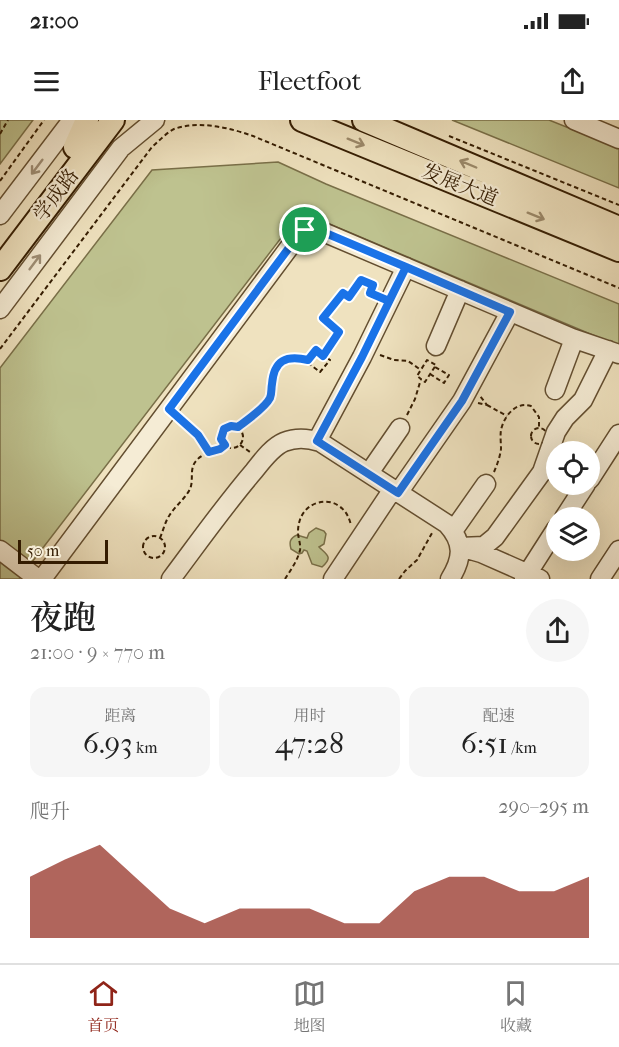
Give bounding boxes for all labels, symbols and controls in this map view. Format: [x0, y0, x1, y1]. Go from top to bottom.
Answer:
text: 21:00 [30, 8, 79, 34]
icon: menu [30, 65, 63, 98]
text: Fleetfoot [258, 65, 361, 97]
icon: share [556, 65, 589, 98]
one-way arrow [346, 137, 365, 148]
one-way arrow [31, 158, 43, 174]
one-way arrow [460, 158, 478, 169]
street label: 发展大道 [419, 159, 501, 211]
street label: 学成路 [29, 164, 83, 226]
pin [279, 204, 330, 255]
one-way arrow [527, 211, 545, 222]
icon: arrive [288, 213, 321, 246]
one-way arrow [29, 255, 41, 271]
map controls [546, 441, 600, 561]
button: locate [546, 441, 600, 495]
button: layers [546, 507, 600, 561]
scale bar [18, 537, 108, 564]
text: 50 m [27, 541, 59, 560]
text: 夜跑 [30, 599, 96, 638]
button: share [526, 599, 589, 662]
text: 21:00 · 9 × 770 m [30, 641, 165, 664]
text: 距离 [104, 706, 136, 725]
text: 用时 [293, 706, 326, 725]
text: 配速 [483, 706, 515, 725]
text: 6.93 [83, 726, 133, 761]
text: 47:28 [275, 726, 344, 761]
text: 6:51 [461, 726, 508, 761]
text: km [133, 738, 157, 757]
text: /km [508, 738, 537, 757]
text: 290–295 m [498, 795, 589, 818]
text: 爬升 [30, 800, 70, 823]
tab: 首页 [87, 977, 120, 1036]
tab: 地图 [293, 977, 326, 1036]
tab: 收藏 [499, 977, 532, 1036]

